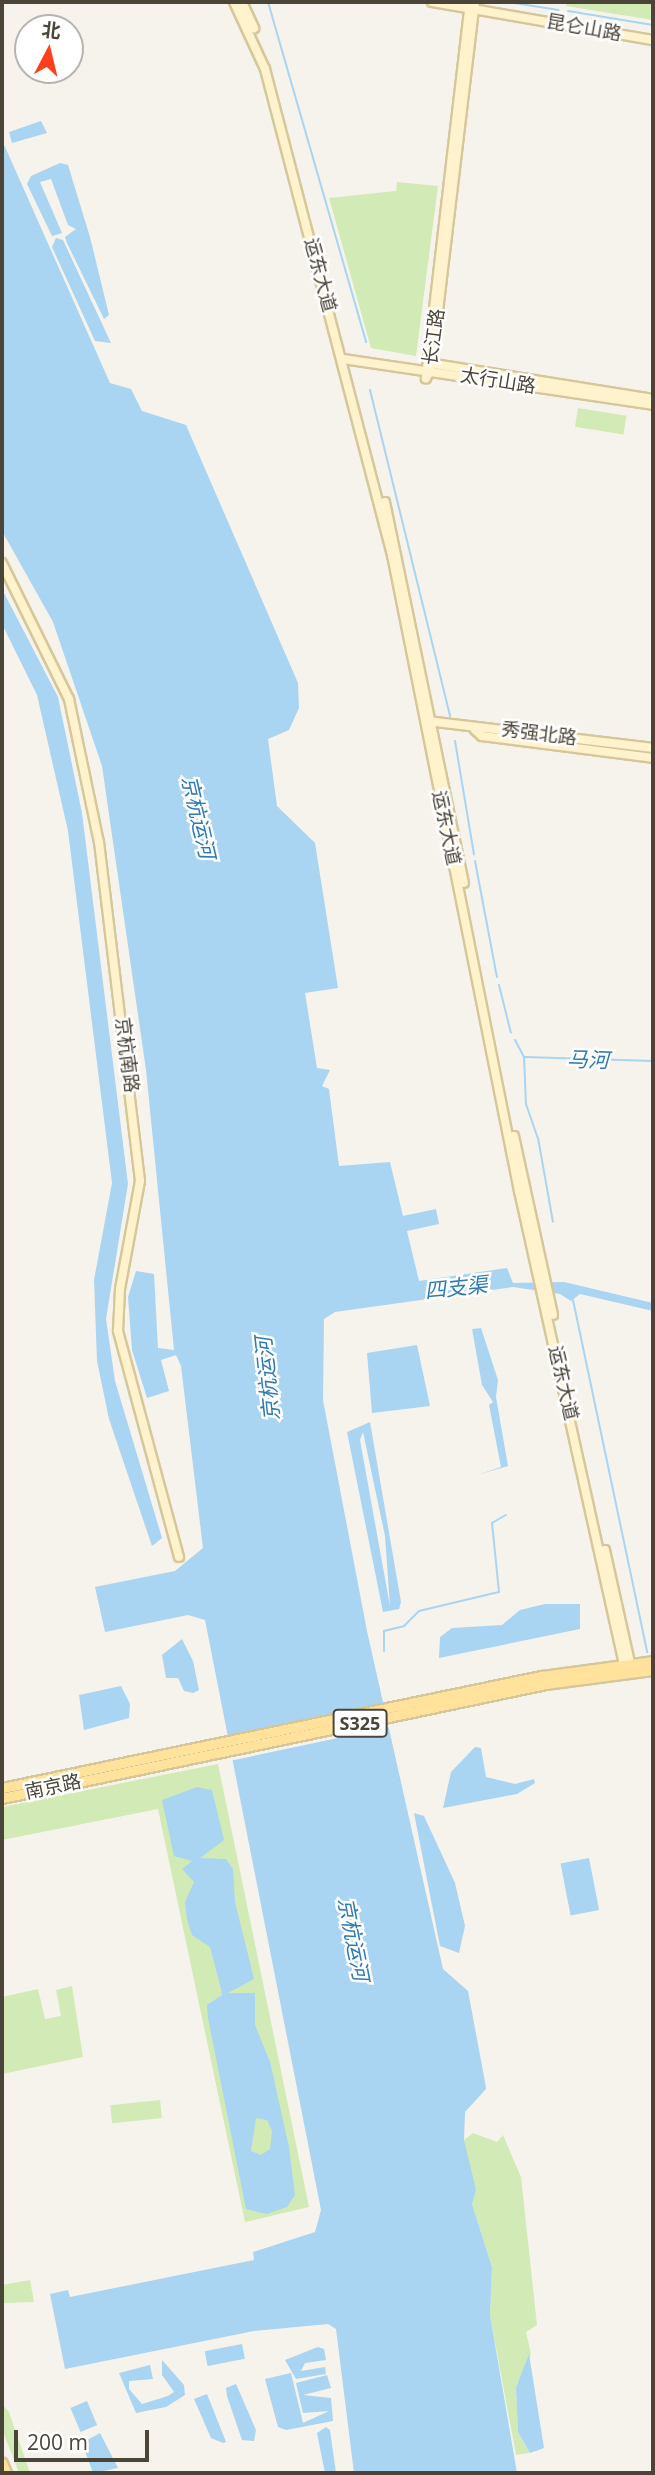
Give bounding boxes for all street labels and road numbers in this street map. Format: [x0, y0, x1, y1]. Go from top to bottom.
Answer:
street label: 昆仑山路 [545, 10, 623, 46]
street label: 运东大道 [299, 235, 341, 315]
street label: 长江路 [419, 307, 449, 367]
street label: 太行山路 [459, 364, 537, 398]
street label: 秀强北路 [500, 718, 578, 750]
street label: 运东大道 [427, 788, 465, 868]
street label: 京杭南路 [111, 1016, 143, 1094]
street label: 运东大道 [543, 1343, 583, 1423]
road number: S325 [332, 1708, 388, 1738]
street label: 南京路 [23, 1770, 83, 1804]

